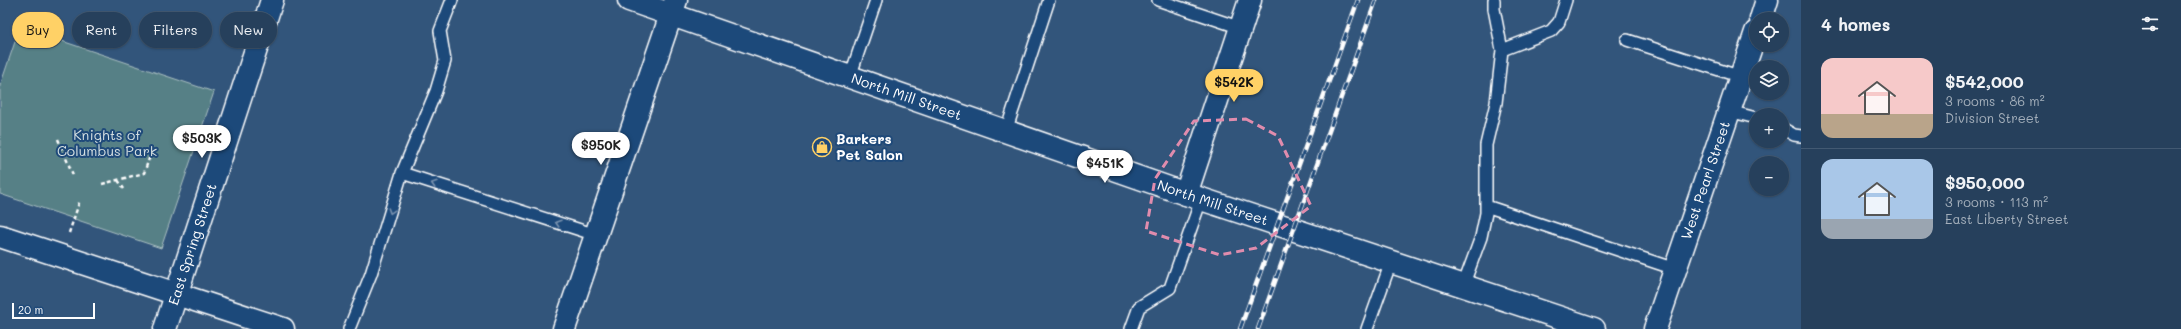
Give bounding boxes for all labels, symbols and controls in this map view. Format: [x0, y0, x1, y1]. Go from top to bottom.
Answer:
chip: Buy [12, 12, 64, 48]
chip: Rent [72, 12, 131, 48]
chip: Filters [139, 12, 212, 48]
chip: New [220, 12, 277, 48]
map controls [1749, 12, 1789, 196]
button: locate [1749, 12, 1789, 52]
text: 4 homes [1821, 13, 1890, 35]
icon: filters [2139, 13, 2161, 35]
button: layers [1749, 60, 1789, 100]
street label: North Mill Street [849, 68, 965, 124]
pin: $542K [1206, 69, 1262, 103]
text: $542,000 [1945, 70, 2024, 92]
text: $542K [1214, 73, 1254, 90]
icon: home [1853, 74, 1901, 122]
text: 3 rooms · 86 m² [1945, 92, 2045, 109]
button: + [1749, 108, 1789, 148]
text: Division Street [1945, 109, 2040, 126]
street label: West Pearl Street [1676, 118, 1734, 242]
park label: Knights of Columbus Park [57, 125, 157, 160]
pin: $503K [174, 125, 230, 159]
text: $503K [182, 129, 222, 146]
place label: Barkers Pet Salon [836, 129, 903, 164]
pin: $950K [573, 132, 629, 166]
text: $950K [581, 136, 621, 153]
shop icon: Barkers Pet Salon [811, 136, 833, 158]
pin: $451K [1077, 150, 1133, 184]
text: $451K [1086, 154, 1124, 171]
button: − [1749, 156, 1789, 196]
text: $950,000 [1945, 171, 2025, 193]
street label: North Mill Street [1155, 175, 1271, 230]
icon: home [1853, 175, 1901, 223]
one-way arrow [431, 180, 438, 188]
street label: East Spring Street [163, 181, 221, 308]
text: 3 rooms · 113 m² [1945, 193, 2048, 210]
one-way arrow [387, 207, 396, 214]
text: East Liberty Street [1945, 210, 2068, 227]
one-way arrow [555, 219, 562, 228]
scale bar [12, 301, 95, 320]
text: 20 m [18, 302, 43, 317]

